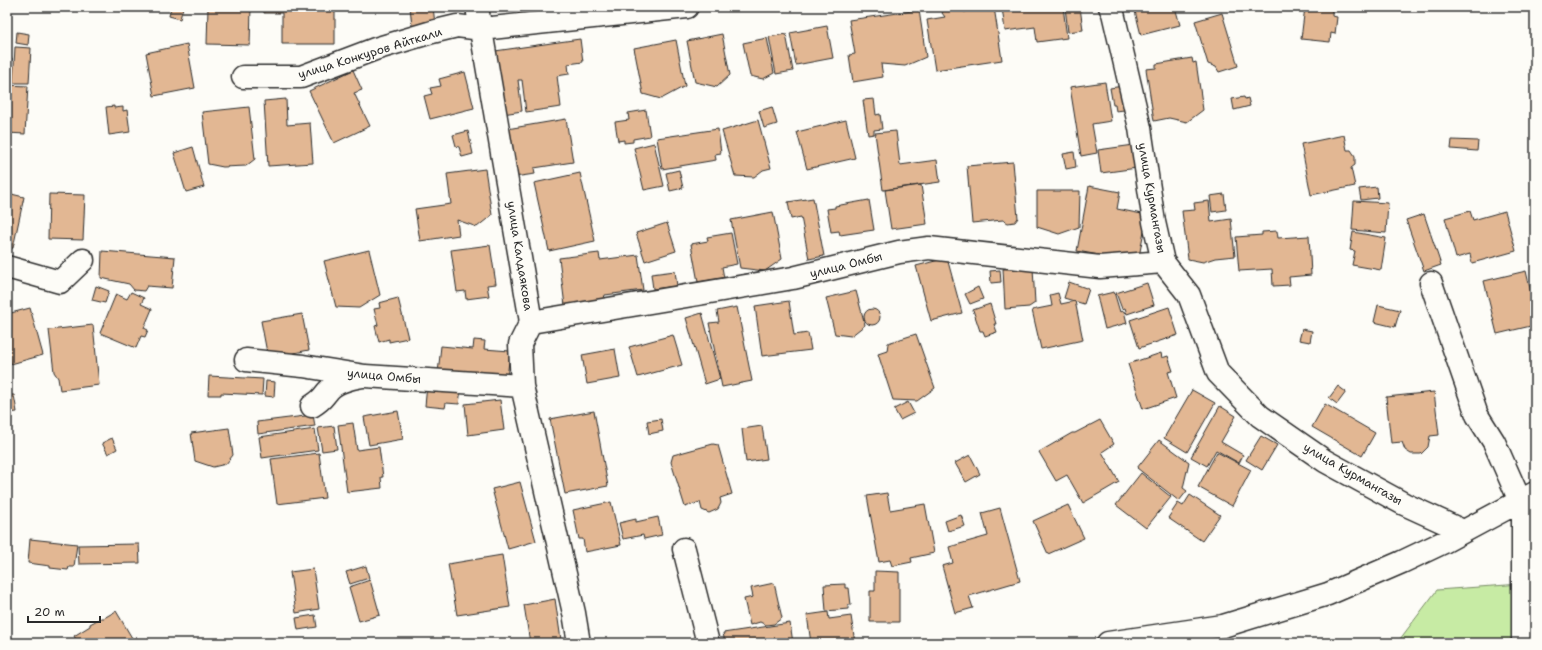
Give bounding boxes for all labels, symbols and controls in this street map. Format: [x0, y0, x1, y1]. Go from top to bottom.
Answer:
street label: улица Конкуров Айткали [296, 23, 444, 83]
street label: улица Курмангазы [1134, 142, 1170, 254]
street label: улица Калдаякова [503, 200, 537, 313]
street label: улица Омбы [808, 248, 884, 282]
street label: улица Омбы [346, 365, 422, 387]
street label: улица Курмангазы [1301, 439, 1405, 509]
scale bar [28, 598, 100, 624]
text: 20 m [34, 604, 65, 620]

